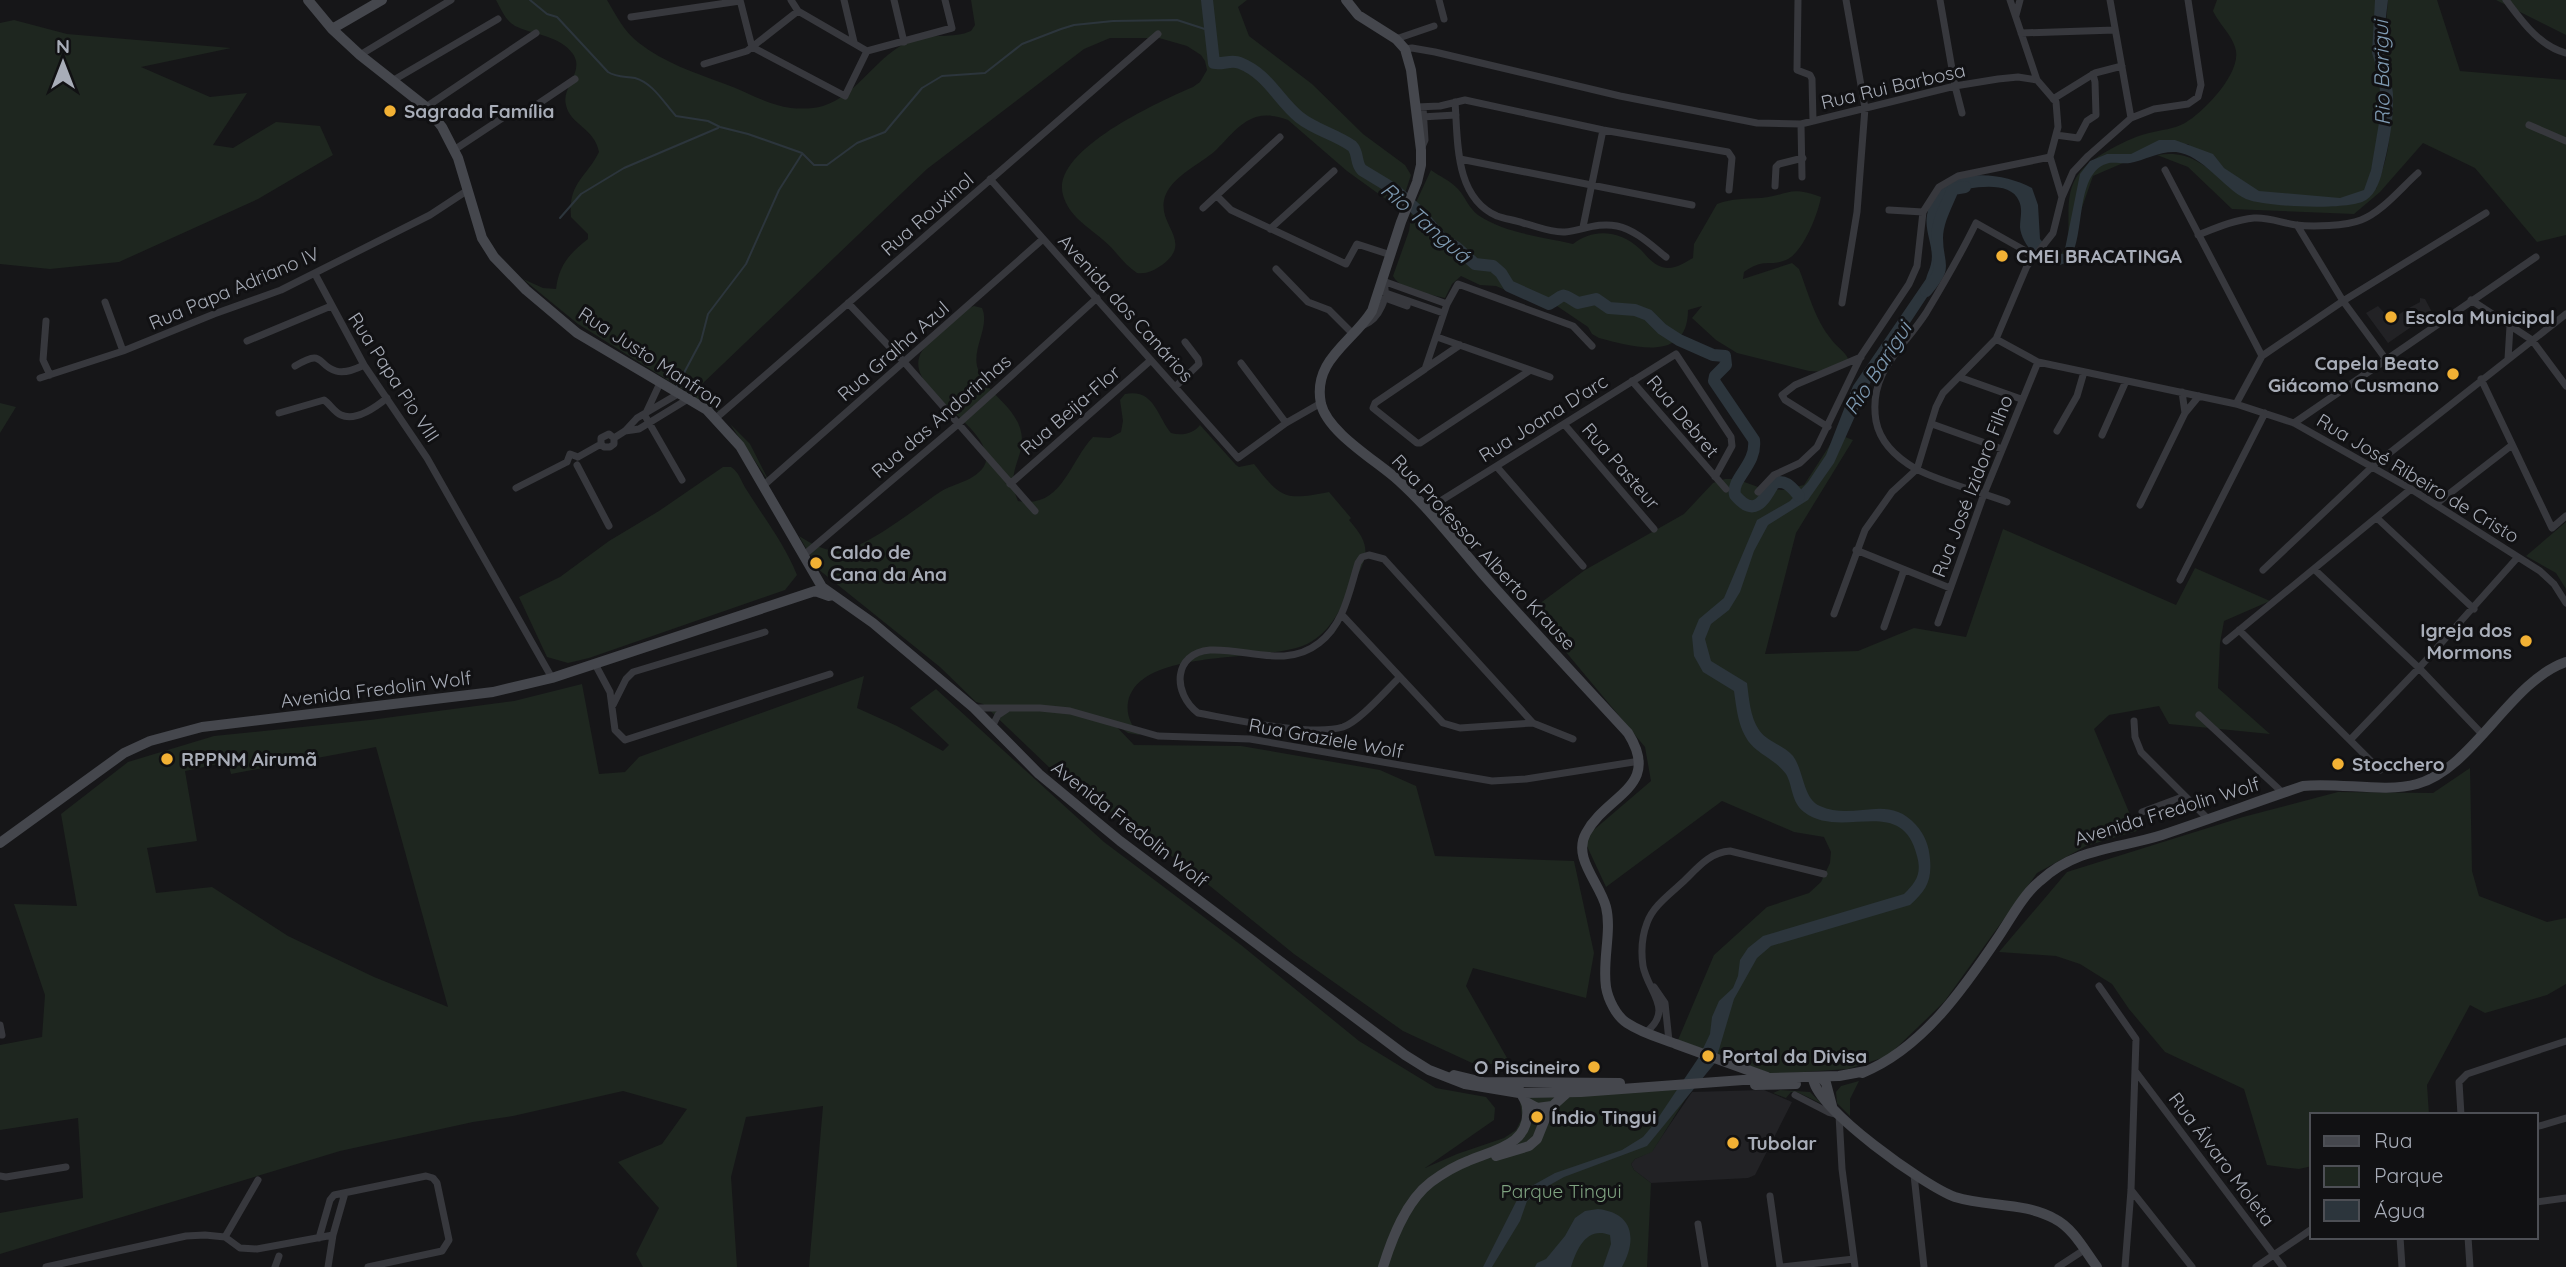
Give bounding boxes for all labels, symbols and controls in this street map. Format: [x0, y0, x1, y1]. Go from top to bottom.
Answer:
water label: Rio Barigui [2367, 18, 2395, 126]
north arrow [28, 28, 98, 98]
text: N [56, 34, 70, 58]
street label: Rua Rui Barbosa [1818, 58, 1968, 114]
place label: Sagrada Família [404, 99, 554, 123]
marker: Sagrada Família [382, 103, 398, 119]
street label: Rua Rouxinol [876, 167, 978, 261]
water label: Rio Tanguá [1376, 176, 1477, 269]
street label: Avenida dos Canários [1053, 229, 1199, 387]
street label: Rua Papa Adriano IV [145, 241, 323, 335]
place label: CMEI BRACATINGA [2016, 244, 2182, 268]
marker: CMEI BRACATINGA [1994, 248, 2010, 264]
street label: Rua Gralha Azul [832, 296, 954, 406]
street label: Rua Justo Manfron [574, 301, 728, 413]
place label: Escola Municipal [2405, 305, 2555, 329]
street label: Rua Papa Pio VIII [343, 308, 445, 446]
marker: Escola Municipal [2383, 309, 2399, 325]
water label: Rio Barigui [1837, 315, 1918, 419]
street label: Rua das Andorinhas [866, 349, 1016, 483]
place label: Capela Beato Giácomo Cusmano [2268, 351, 2439, 397]
street label: Rua Beija-Flor [1015, 359, 1126, 460]
marker: Capela Beato Giácomo Cusmano [2445, 366, 2461, 382]
street label: Rua Joana D'arc [1474, 369, 1612, 467]
street label: Rua Debret [1642, 370, 1724, 462]
street label: Rua José Izidoro Filho [1926, 392, 2018, 580]
street label: Rua José Ribeiro de Cristo [2312, 408, 2524, 548]
street label: Rua Pasteur [1577, 418, 1666, 515]
street label: Rua Professor Alberto Krause [1387, 449, 1581, 655]
place label: Caldo de Cana da Ana [830, 540, 947, 586]
marker: Caldo de Cana da Ana [808, 555, 824, 571]
place label: Igreja dos Mormons [2420, 618, 2512, 664]
marker: Igreja dos Mormons [2518, 633, 2534, 649]
street label: Avenida Fredolin Wolf [279, 665, 473, 713]
street label: Rua Graziele Wolf [1247, 713, 1405, 763]
place label: RPPNM Airumã [181, 747, 317, 771]
marker: RPPNM Airumã [159, 751, 175, 767]
place label: Stocchero [2352, 752, 2445, 776]
street label: Avenida Fredolin Wolf [1047, 755, 1213, 893]
marker: Stocchero [2330, 756, 2346, 772]
street label: Avenida Fredolin Wolf [2072, 771, 2263, 851]
place label: Portal da Divisa [1722, 1044, 1867, 1068]
marker: Portal da Divisa [1700, 1048, 1716, 1064]
place label: O Piscineiro [1474, 1055, 1580, 1079]
marker: O Piscineiro [1586, 1059, 1602, 1075]
street label: Rua Álvaro Moleta [2164, 1087, 2280, 1231]
place label: Índio Tingui [1551, 1105, 1656, 1129]
marker: Índio Tingui [1529, 1109, 1545, 1125]
legend [2310, 1113, 2538, 1239]
text: Rua [2374, 1127, 2413, 1153]
place label: Tubolar [1747, 1131, 1817, 1155]
marker: Tubolar [1725, 1135, 1741, 1151]
text: Parque [2374, 1162, 2443, 1188]
park label: Parque Tingui [1501, 1179, 1622, 1203]
text: Água [2374, 1197, 2425, 1223]

